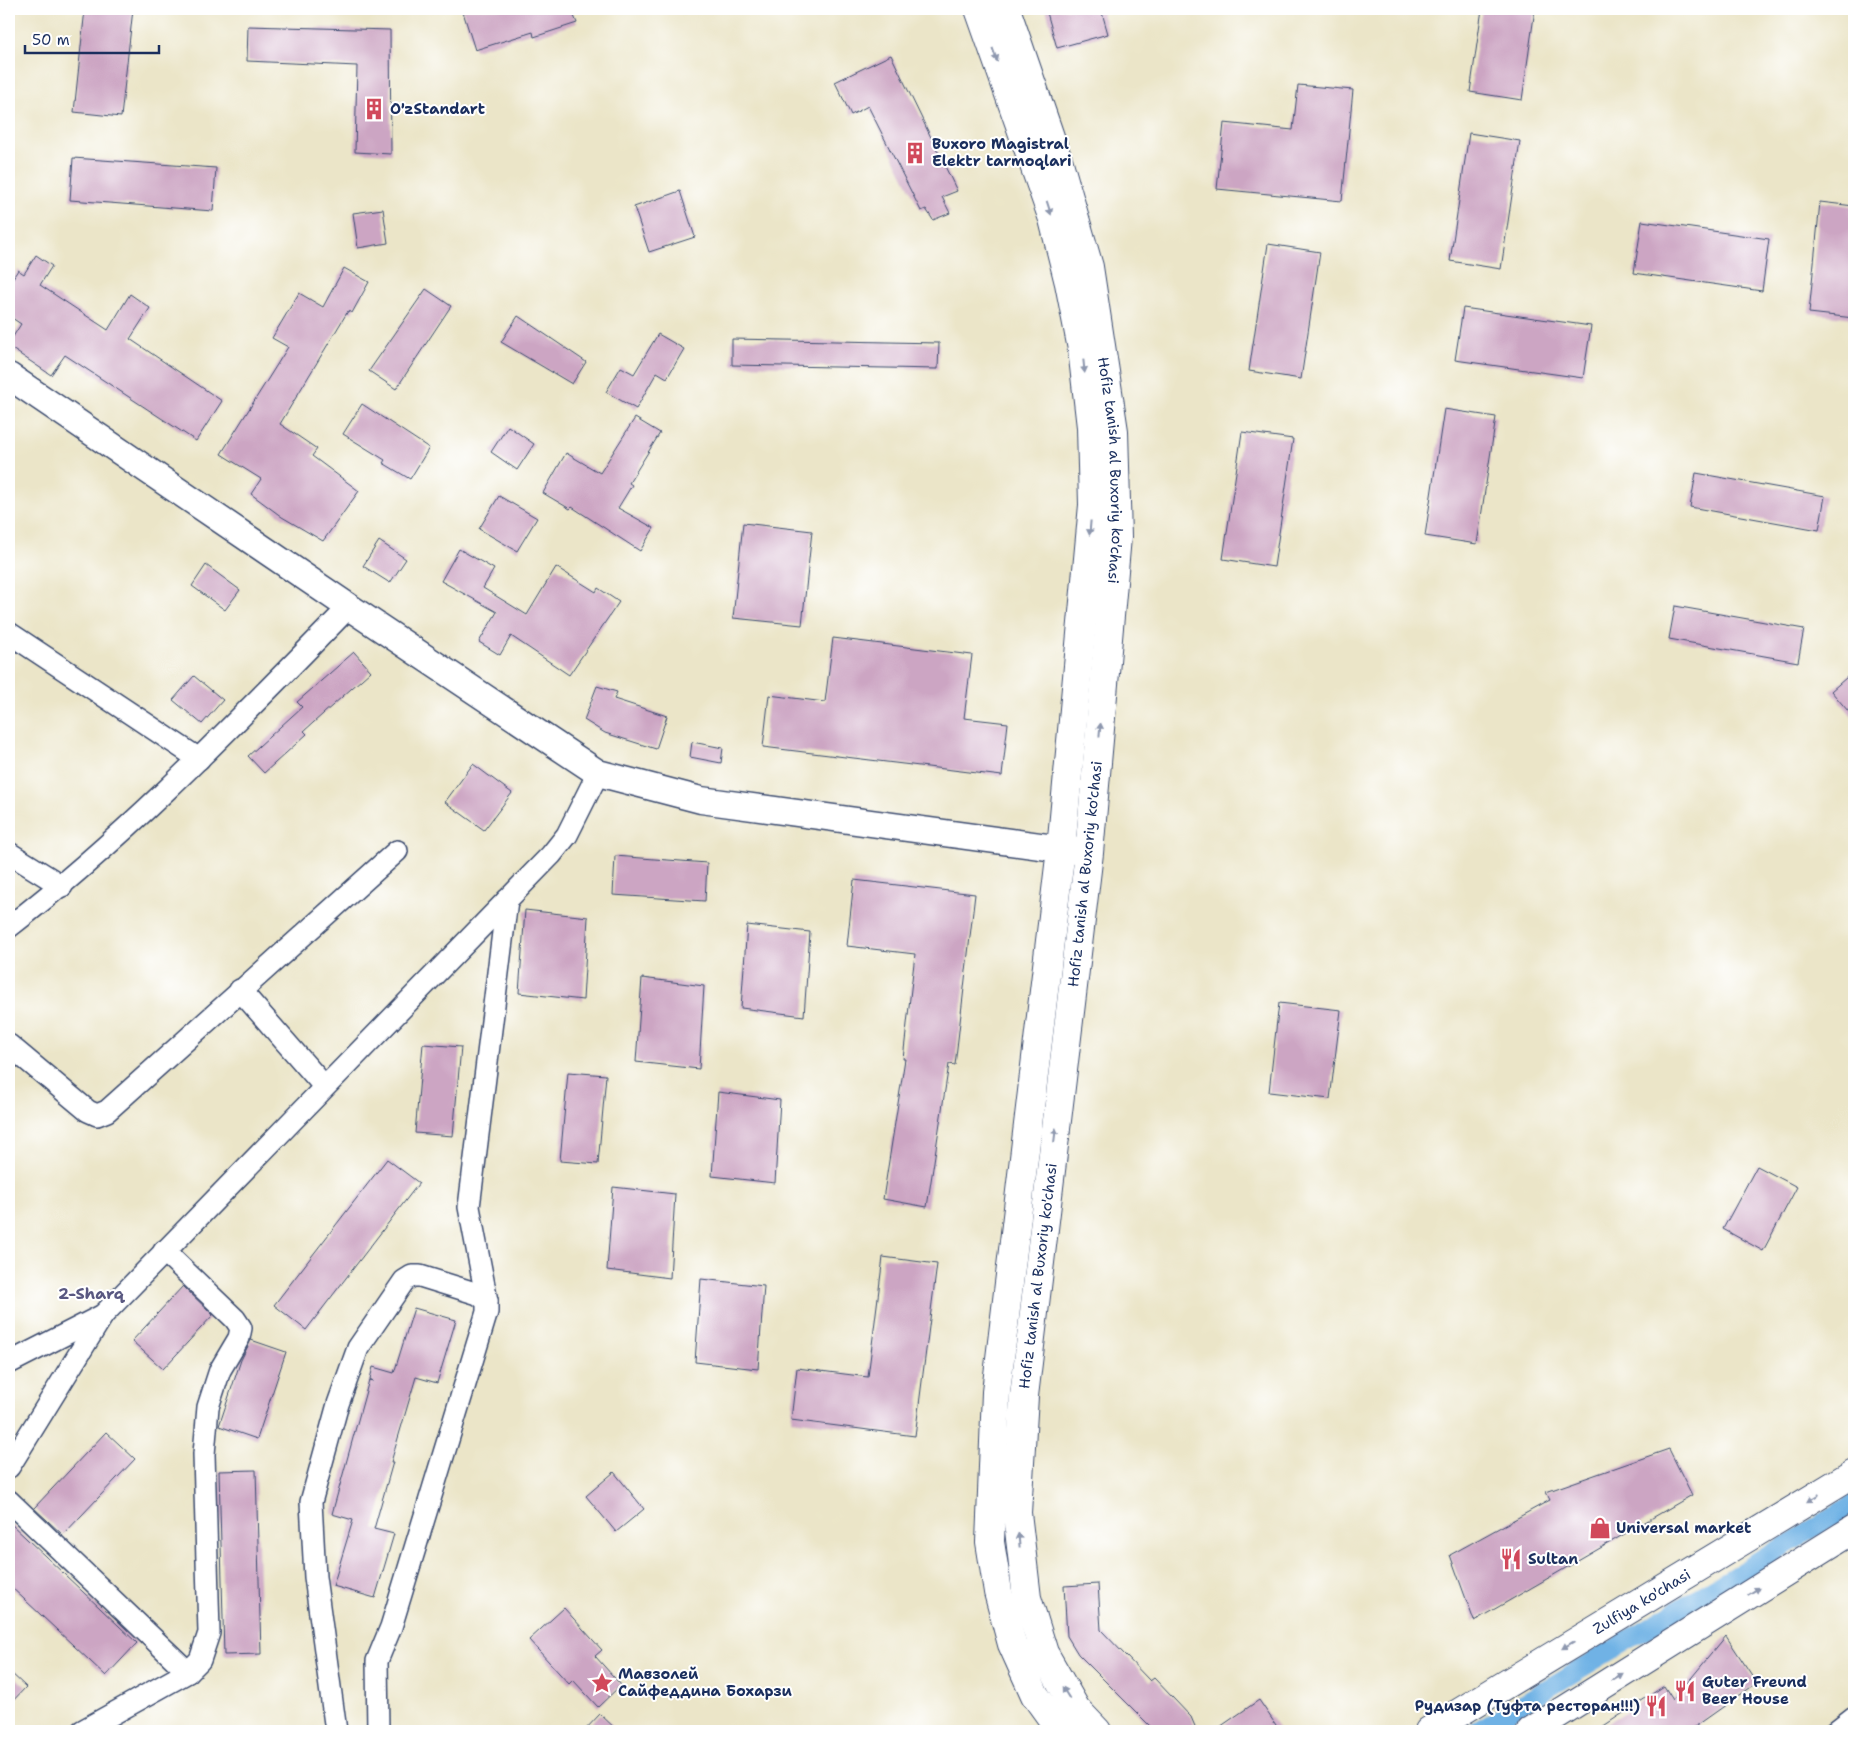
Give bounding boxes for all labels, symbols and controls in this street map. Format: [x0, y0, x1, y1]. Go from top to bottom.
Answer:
scale bar [25, 22, 159, 54]
text: 50 m [32, 30, 70, 50]
one-way arrow [992, 47, 999, 62]
building icon: O'zStandart [361, 96, 387, 122]
place label: O'zStandart [390, 99, 485, 119]
place label: Buxoro Magistral Elektr tarmoqlari [932, 134, 1072, 171]
building icon: Buxoro Magistral Elektr tarmoqlari [902, 140, 928, 166]
one-way arrow [1046, 201, 1054, 216]
street label: Hofiz tanish al Buxoriy ko'chasi [1093, 356, 1127, 584]
one-way arrow [1080, 359, 1088, 375]
one-way arrow [1086, 521, 1094, 537]
one-way arrow [1096, 721, 1104, 737]
street label: Hofiz tanish al Buxoriy ko'chasi [1063, 760, 1107, 988]
one-way arrow [1051, 1126, 1059, 1142]
street label: Hofiz tanish al Buxoriy ko'chasi [1014, 1162, 1062, 1390]
district label: 2-Sharq [58, 1283, 126, 1304]
one-way arrow [1806, 1494, 1819, 1503]
shop icon: Universal market [1587, 1515, 1613, 1541]
place label: Universal market [1616, 1518, 1751, 1538]
one-way arrow [1015, 1532, 1023, 1548]
restaurant icon: Sultan [1498, 1546, 1524, 1572]
place label: Sultan [1528, 1549, 1578, 1569]
street label: Zulfiya ko'chasi [1589, 1564, 1694, 1639]
one-way arrow [1748, 1586, 1761, 1595]
one-way arrow [1562, 1640, 1575, 1649]
place label: Мавзолей Сайфеддина Бохарзи [618, 1664, 792, 1701]
place icon: Мавзолей Сайфеддина Бохарзи [589, 1670, 615, 1696]
one-way arrow [1610, 1672, 1623, 1682]
place label: Guter Freund Beer House [1702, 1672, 1807, 1709]
restaurant icon: Guter Freund Beer House [1672, 1678, 1698, 1704]
one-way arrow [1062, 1687, 1071, 1700]
restaurant icon: Рудизар (Туфта ресторан!!!) [1643, 1693, 1669, 1719]
place label: Рудизар (Туфта ресторан!!!) [1415, 1696, 1640, 1716]

